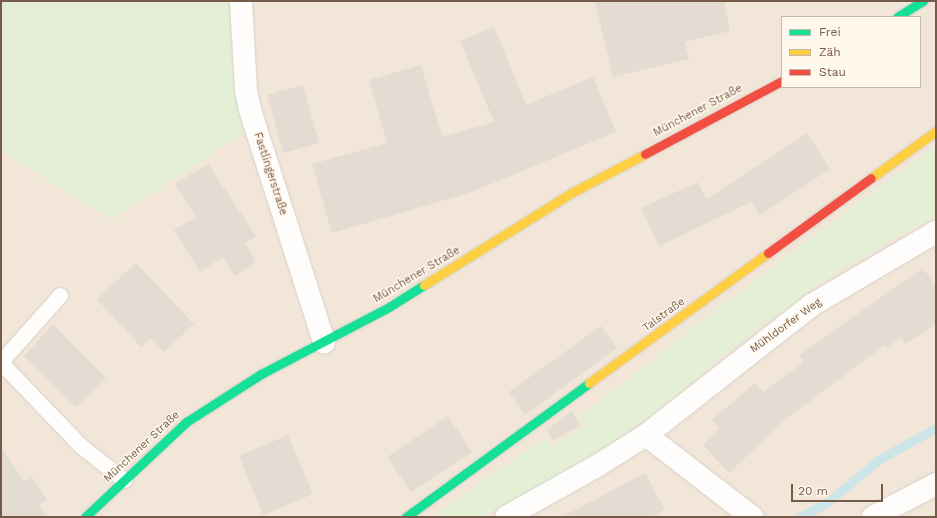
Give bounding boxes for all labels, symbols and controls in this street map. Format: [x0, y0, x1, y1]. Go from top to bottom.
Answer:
legend [781, 16, 921, 88]
text: Frei [819, 25, 841, 39]
text: Zäh [819, 45, 841, 59]
text: Stau [819, 65, 846, 79]
street label: Münchener Straße [651, 82, 745, 140]
street label: Fastlingerstraße [250, 131, 290, 217]
street label: Münchener Straße [371, 244, 463, 306]
street label: Talstraße [640, 295, 688, 335]
street label: Mühldorfer Weg [748, 296, 824, 356]
street label: Münchener Straße [101, 408, 183, 486]
scale bar [793, 476, 885, 502]
text: 20 m [798, 484, 828, 498]

